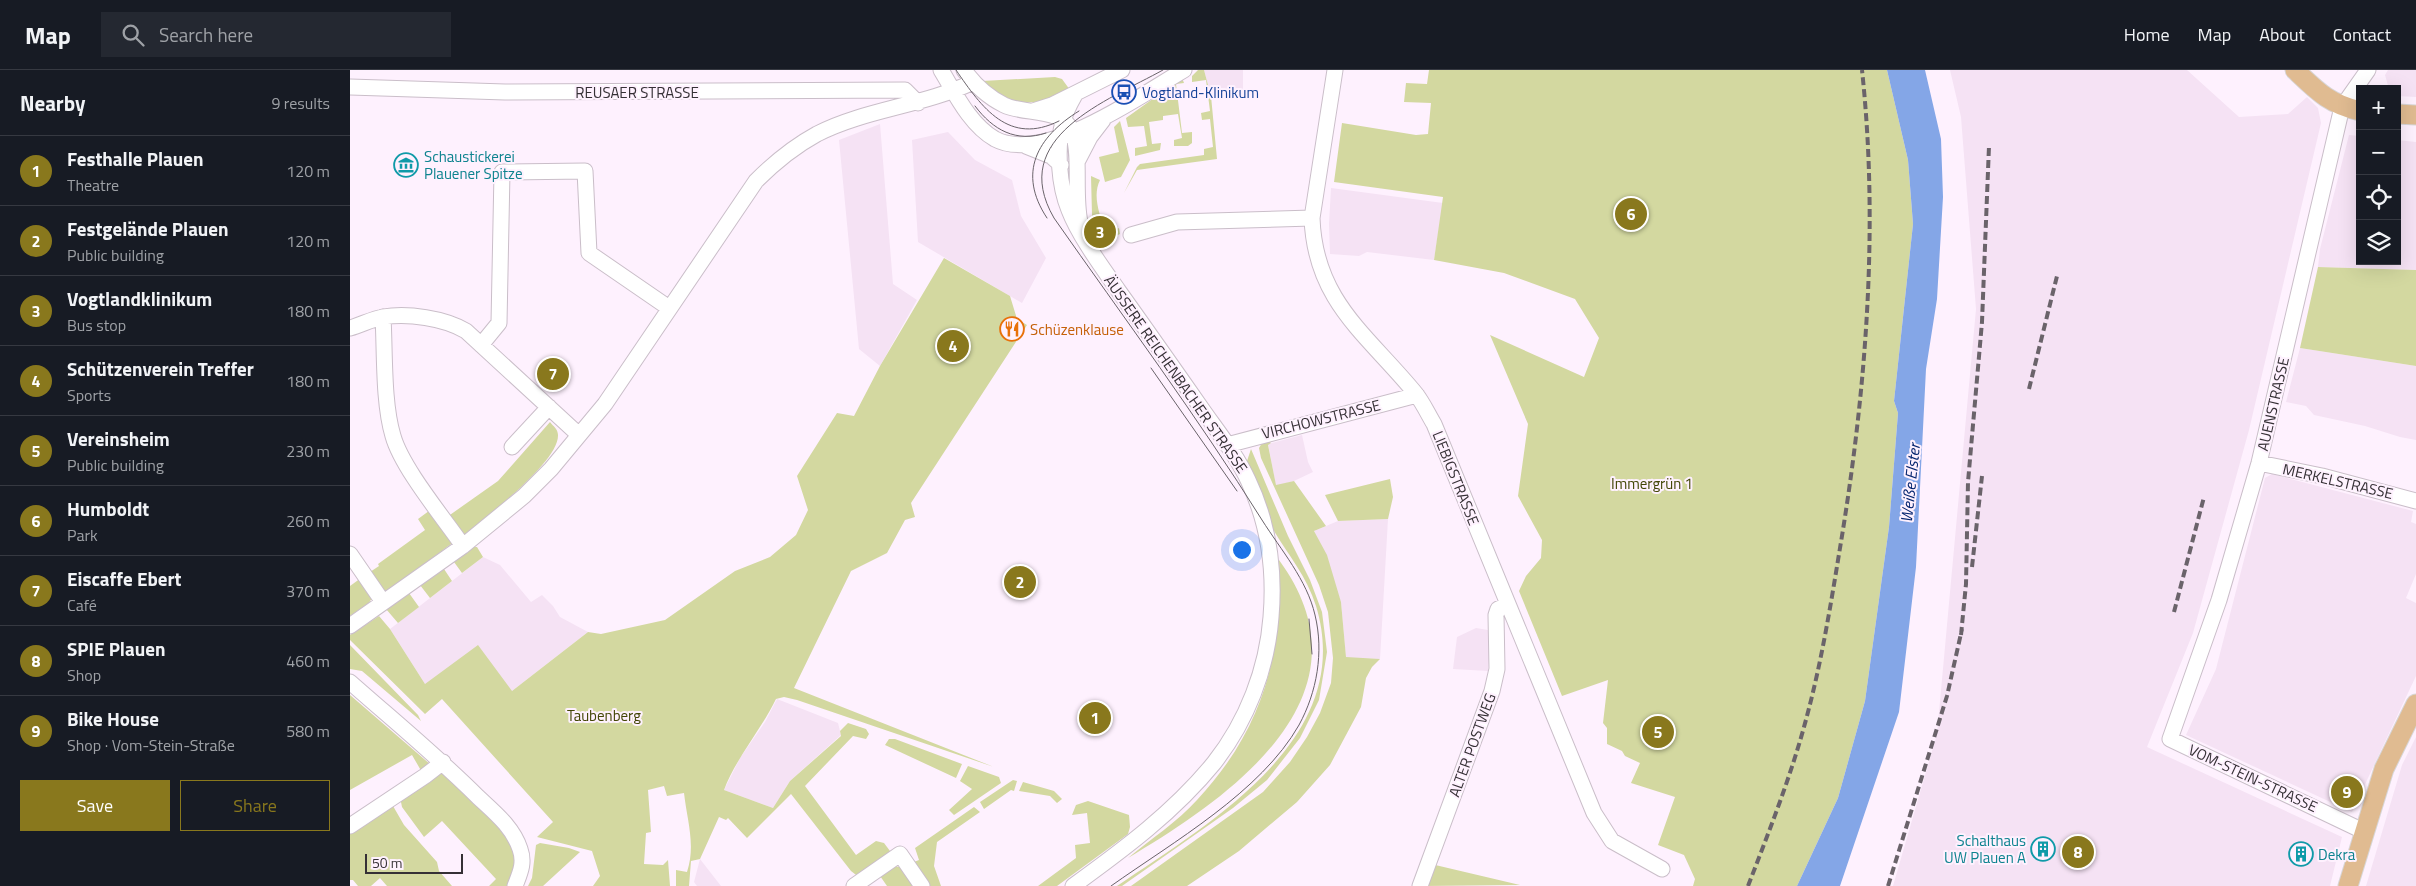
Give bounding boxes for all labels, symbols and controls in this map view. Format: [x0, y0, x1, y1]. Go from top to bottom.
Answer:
search box [101, 12, 451, 57]
text: Map [25, 17, 71, 53]
text: Search here [159, 20, 253, 49]
icon: search [119, 21, 147, 49]
text: Home [2124, 21, 2170, 48]
text: Map [2198, 21, 2231, 48]
text: About [2259, 21, 2305, 48]
text: Contact [2333, 21, 2391, 48]
bus stop icon: Vogtland-Klinikum [1111, 79, 1137, 105]
street label: REUSAER STRASSE [575, 81, 699, 104]
place label: Vogtland-Klinikum [1142, 81, 1259, 104]
map controls [2356, 85, 2401, 265]
button: + [2356, 85, 2401, 130]
text: Nearby [20, 87, 85, 119]
text: 9 results [271, 91, 330, 115]
button: − [2356, 130, 2401, 175]
text: Festhalle Plauen [67, 144, 203, 173]
place label: Schaustickerei Plauener Spitze [424, 145, 522, 185]
museum icon: Schaustickerei Plauener Spitze [393, 152, 419, 178]
text: 1 [32, 159, 40, 183]
text: 120 m [286, 159, 330, 183]
text: Theatre [67, 173, 119, 197]
button: locate [2356, 175, 2401, 220]
pin: 6 [1615, 195, 1647, 233]
pin: 3 [1084, 213, 1116, 251]
text: Festgelände Plauen [67, 214, 229, 243]
button: layers [2356, 220, 2401, 265]
text: 2 [32, 229, 40, 253]
text: 120 m [286, 229, 330, 253]
text: Public building [67, 243, 164, 267]
street label: ÄUSSERE REICHENBACHER STRASSE [1099, 270, 1253, 478]
text: Vogtlandklinikum [67, 284, 212, 313]
text: 3 [32, 299, 40, 323]
text: 180 m [286, 299, 330, 323]
text: Bus stop [67, 313, 126, 337]
restaurant icon: Schüzenklause [999, 316, 1025, 342]
place label: Schüzenklause [1030, 318, 1124, 341]
pin: 4 [937, 327, 969, 365]
text: Schützenverein Treffer [67, 354, 254, 383]
pin: 7 [537, 355, 569, 393]
street label: AUENSTRASSE [2251, 355, 2295, 453]
text: 4 [32, 369, 40, 393]
text: 180 m [286, 369, 330, 393]
text: Sports [67, 383, 111, 407]
street label: VIRCHOWSTRASSE [1259, 393, 1383, 445]
text: Vereinsheim [67, 424, 170, 453]
street label: LIEBIGSTRASSE [1427, 427, 1485, 529]
text: 5 [32, 439, 40, 463]
text: 230 m [286, 439, 330, 463]
water label: Weiße Elster [1894, 441, 1926, 524]
text: Public building [67, 453, 164, 477]
street label: MERKELSTRASSE [2281, 457, 2395, 505]
park label: Immergrün 1 [1611, 472, 1693, 495]
text: Humboldt [67, 494, 149, 523]
text: 6 [32, 509, 40, 533]
text: 260 m [286, 509, 330, 533]
text: Park [67, 523, 98, 547]
your location [1229, 537, 1255, 563]
pin: 2 [1004, 563, 1036, 601]
text: Eiscaffe Ebert [67, 564, 181, 593]
text: 7 [32, 579, 40, 603]
text: 370 m [286, 579, 330, 603]
text: Café [67, 593, 97, 617]
text: SPIE Plauen [67, 634, 165, 663]
text: 8 [32, 649, 40, 673]
text: 460 m [286, 649, 330, 673]
text: Shop [67, 663, 101, 687]
street label: ALTER POSTWEG [1443, 690, 1501, 800]
pin: 1 [1079, 699, 1111, 737]
text: Bike House [67, 704, 159, 733]
park label: Taubenberg [567, 704, 641, 727]
pin: 5 [1642, 713, 1674, 751]
text: 9 [32, 719, 40, 743]
text: 580 m [286, 719, 330, 743]
text: Shop · Vom-Stein-Straße [67, 733, 235, 757]
street label: VOM-STEIN-STRASSE [2185, 738, 2321, 818]
pin: 9 [2331, 773, 2363, 811]
button: Save [20, 780, 170, 831]
button: Share [180, 780, 330, 831]
place label: Schalthaus UW Plauen A [1944, 829, 2026, 869]
pin: 8 [2062, 833, 2094, 871]
building icon: Schalthaus UW Plauen A [2030, 836, 2056, 862]
building icon: Dekra [2288, 841, 2314, 867]
place label: Dekra [2318, 843, 2356, 866]
scale bar [365, 851, 462, 874]
text: 50 m [372, 852, 402, 873]

